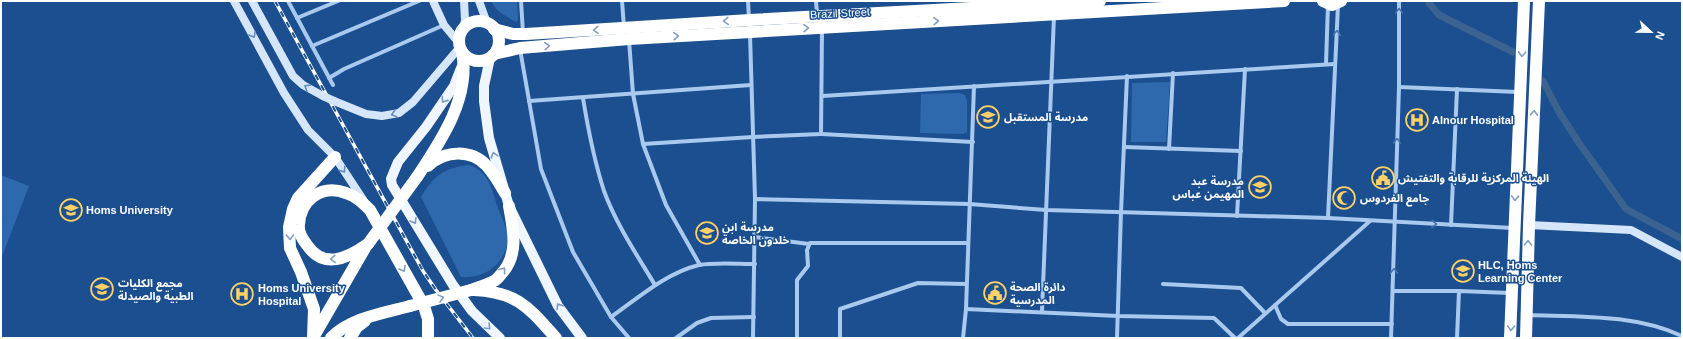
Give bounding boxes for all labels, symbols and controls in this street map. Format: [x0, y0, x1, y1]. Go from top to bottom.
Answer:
street label: Brazil Street [810, 5, 870, 21]
one-way arrow [1395, 8, 1403, 14]
north arrow [1631, 12, 1671, 52]
one-way arrow [723, 17, 729, 26]
one-way arrow [933, 17, 939, 26]
one-way arrow [803, 24, 809, 33]
one-way arrow [593, 25, 599, 34]
one-way arrow [1332, 30, 1341, 36]
text: N [1653, 30, 1667, 42]
one-way arrow [248, 31, 255, 38]
one-way arrow [673, 32, 679, 41]
one-way arrow [544, 41, 550, 50]
one-way arrow [1518, 51, 1526, 57]
one-way arrow [304, 85, 311, 92]
one-way arrow [442, 96, 449, 103]
school or university icon: مدرسة المستقبل [975, 104, 1001, 130]
hospital icon: Alnour Hospital [1404, 107, 1430, 133]
one-way arrow [391, 109, 398, 117]
one-way arrow [1529, 110, 1538, 116]
place label: مدرسة المستقبل [1004, 111, 1088, 124]
place label: Alnour Hospital [1432, 114, 1514, 126]
one-way arrow [1393, 138, 1402, 144]
one-way arrow [490, 152, 499, 159]
public building icon: الهيئة المركزية للرقابة والتفتيش [1370, 165, 1396, 191]
one-way arrow [338, 166, 346, 173]
place label: الهيئة المركزية للرقابة والتفتيش [1398, 172, 1549, 185]
school or university icon: مدرسة عبد المهيمن عباس [1247, 174, 1273, 200]
place label: مدرسة عبد المهيمن عباس [1172, 175, 1244, 201]
mosque icon: جامع الفردوس [1331, 185, 1357, 211]
place label: جامع الفردوس [1360, 192, 1429, 207]
one-way arrow [1511, 195, 1519, 201]
school or university icon: Homs University [58, 197, 84, 223]
place label: Homs University [86, 204, 174, 216]
one-way arrow [409, 217, 417, 224]
one-way arrow [1431, 219, 1437, 228]
school or university icon: مدرسة ابن خلدون الخاصة [694, 220, 720, 246]
place label: مدرسة ابن خلدون الخاصة [722, 221, 790, 247]
one-way arrow [285, 234, 294, 240]
one-way arrow [1524, 240, 1532, 246]
one-way arrow [330, 254, 336, 263]
school or university icon: HLC, Homs Learning Center [1450, 258, 1476, 284]
place label: HLC, Homs Learning Center [1478, 259, 1563, 284]
one-way arrow [399, 265, 406, 272]
one-way arrow [498, 268, 505, 275]
one-way arrow [1389, 268, 1398, 274]
school or university icon: مجمع الكليات الطبية والصيدلة [89, 276, 115, 302]
place label: مجمع الكليات الطبية والصيدلة [118, 277, 194, 303]
public building icon: دائرة الصحة المدرسية [982, 280, 1008, 306]
hospital icon: Homs University Hospital [229, 281, 255, 307]
place label: دائرة الصحة المدرسية [1010, 281, 1066, 307]
place label: Homs University Hospital [258, 282, 346, 307]
one-way arrow [437, 294, 444, 303]
one-way arrow [557, 304, 564, 311]
one-way arrow [483, 322, 491, 330]
one-way arrow [1506, 325, 1515, 331]

